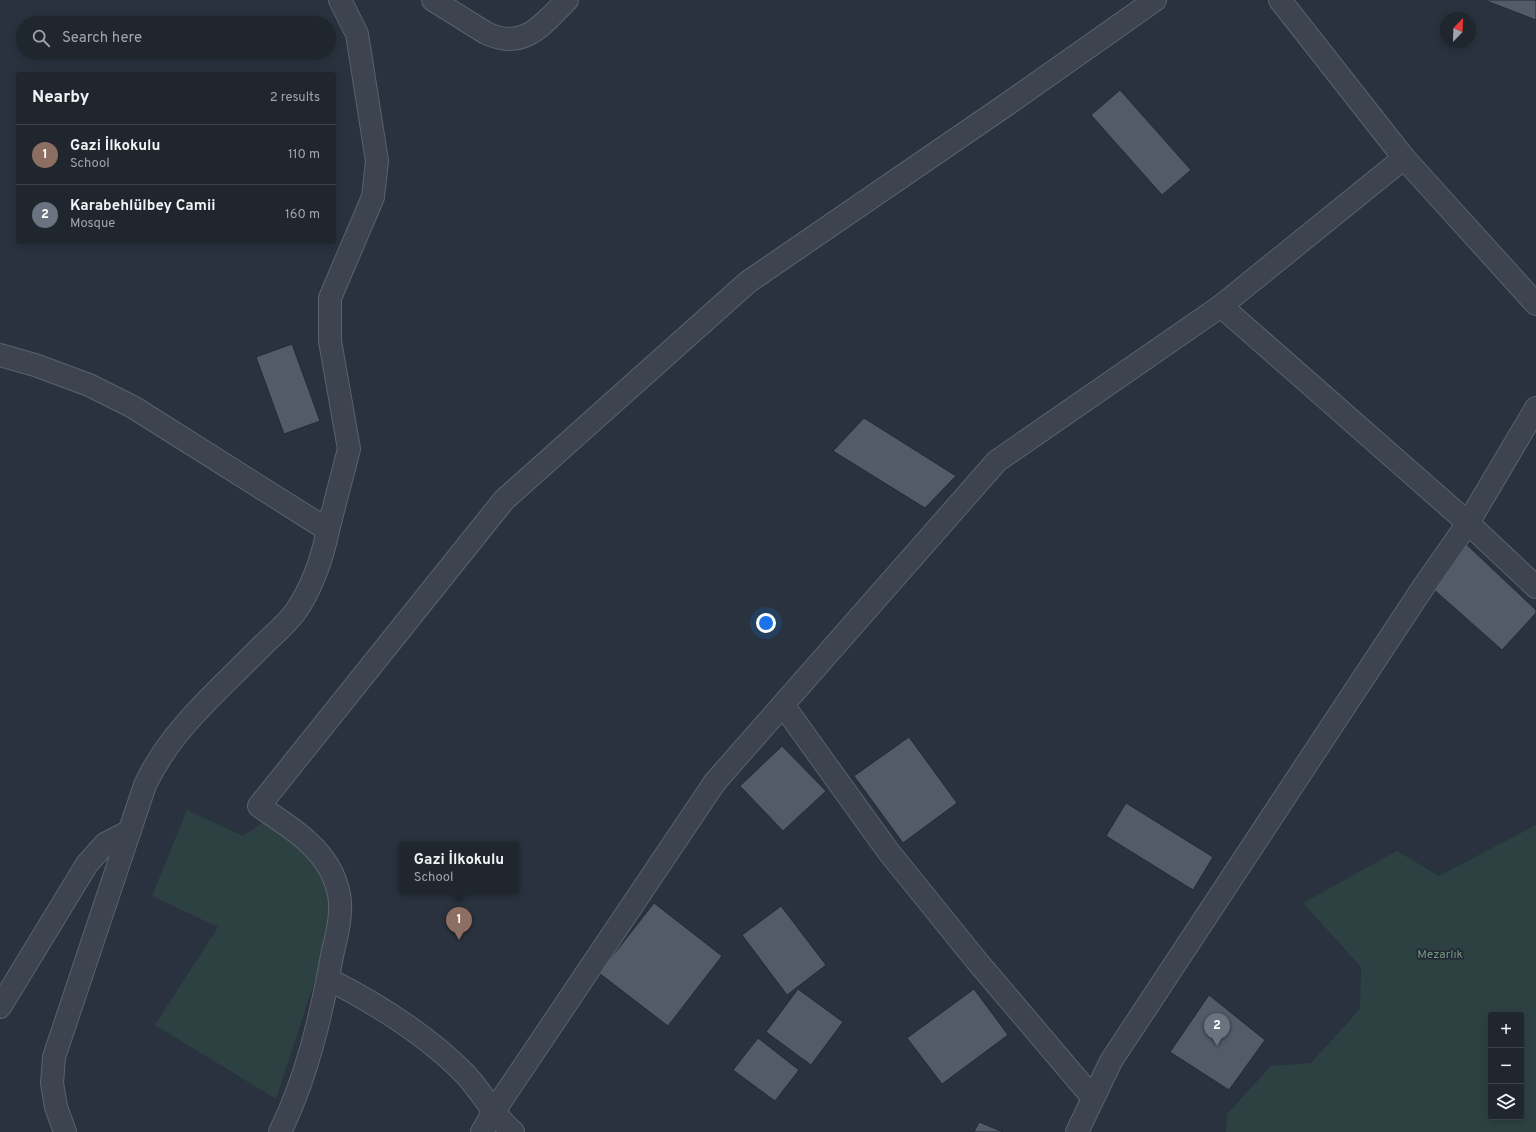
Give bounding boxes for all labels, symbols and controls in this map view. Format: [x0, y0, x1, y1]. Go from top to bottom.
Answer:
north arrow [1440, 12, 1476, 48]
search box [16, 16, 336, 60]
icon: search [30, 27, 52, 49]
text: Search here [62, 29, 142, 48]
text: Nearby [32, 87, 89, 109]
text: 2 results [270, 90, 320, 106]
text: Gazi İlkokulu [70, 137, 160, 156]
text: 1 [42, 147, 48, 163]
text: 110 m [288, 147, 320, 163]
text: School [70, 156, 110, 172]
text: Karabehlülbey Camii [70, 197, 215, 216]
text: 2 [41, 207, 49, 223]
text: 160 m [285, 207, 320, 223]
text: Mosque [70, 216, 115, 232]
your location [756, 613, 776, 633]
popup [399, 842, 519, 894]
text: Gazi İlkokulu [414, 851, 504, 870]
text: School [414, 870, 454, 886]
pin: 1 [446, 907, 472, 940]
park label: Mezarlık [1417, 947, 1463, 963]
map controls [1488, 1012, 1524, 1120]
button: + [1488, 1012, 1524, 1048]
pin: 2 [1204, 1013, 1230, 1046]
button: − [1488, 1048, 1524, 1084]
button: layers [1488, 1084, 1524, 1120]

